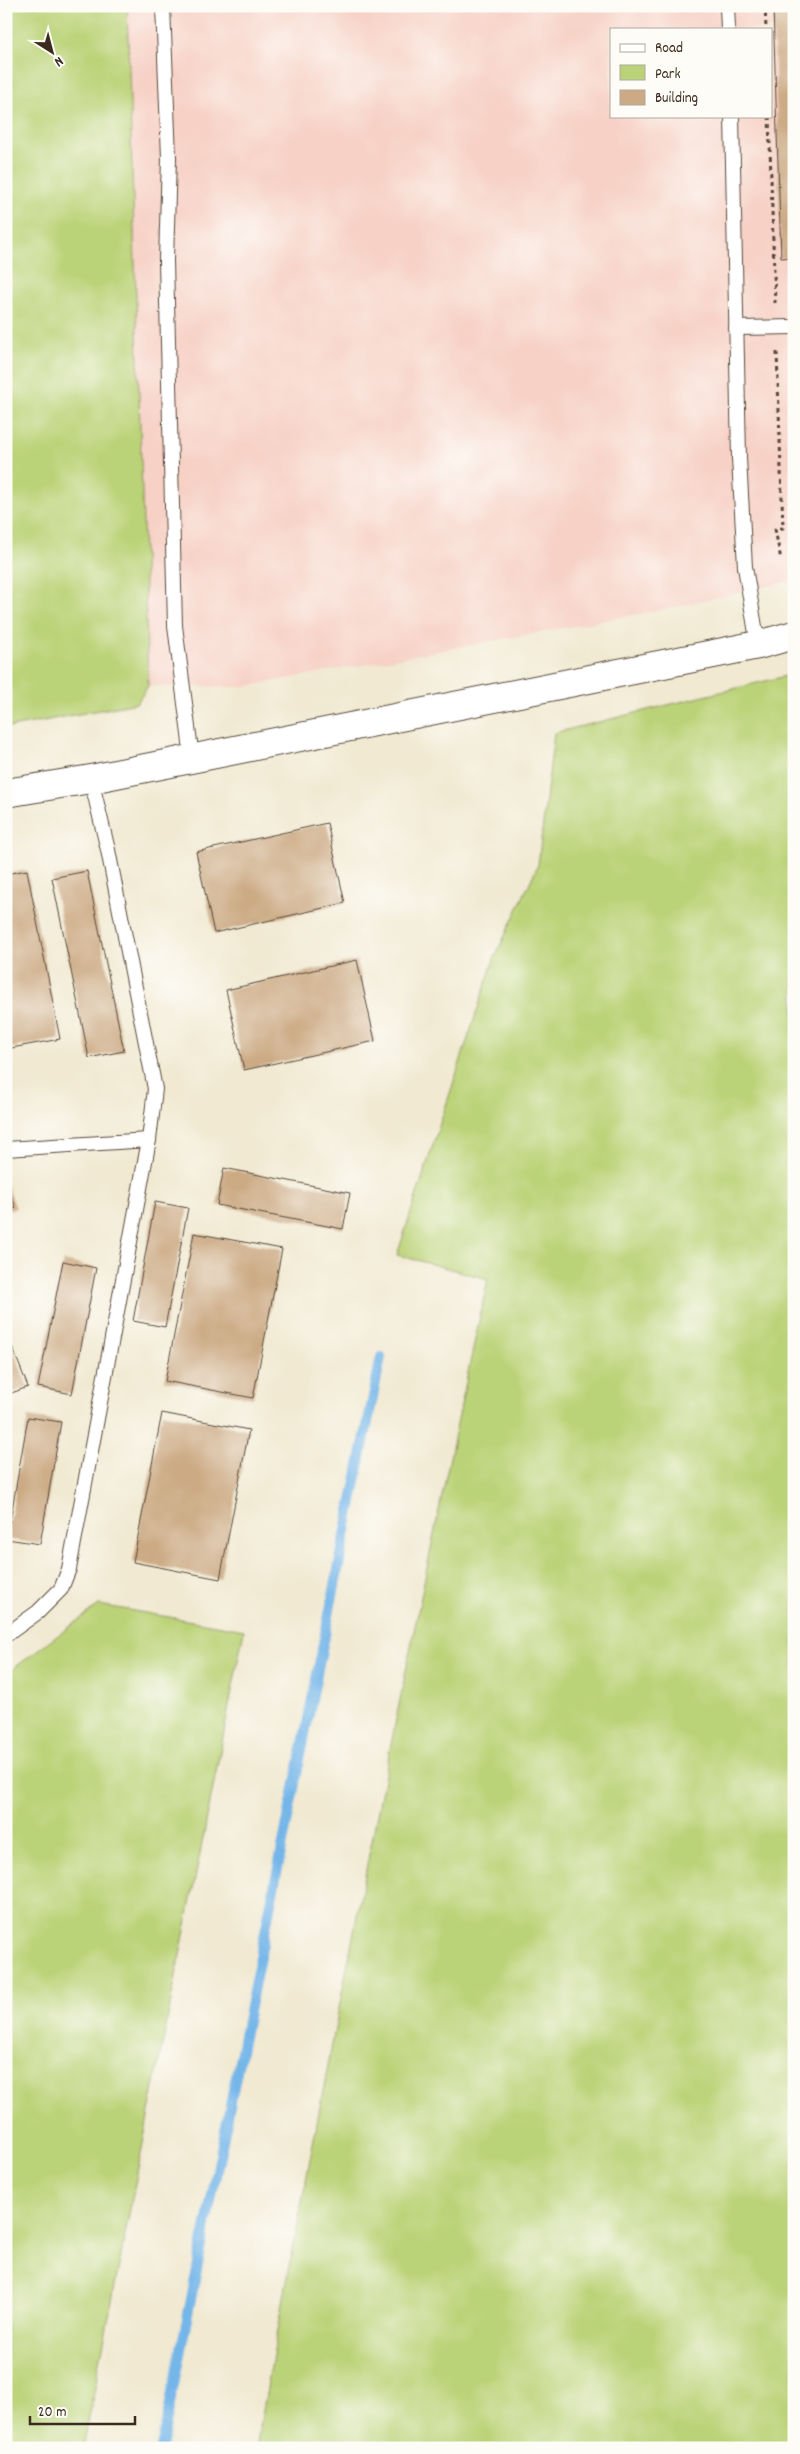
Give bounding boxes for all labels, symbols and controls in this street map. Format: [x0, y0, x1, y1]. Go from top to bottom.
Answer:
north arrow [28, 28, 78, 78]
legend [610, 28, 772, 118]
text: Road [655, 38, 683, 60]
text: N [50, 51, 67, 71]
text: Park [655, 64, 681, 86]
text: Building [655, 88, 698, 110]
scale bar [30, 2394, 135, 2426]
text: 20 m [38, 2402, 66, 2424]

